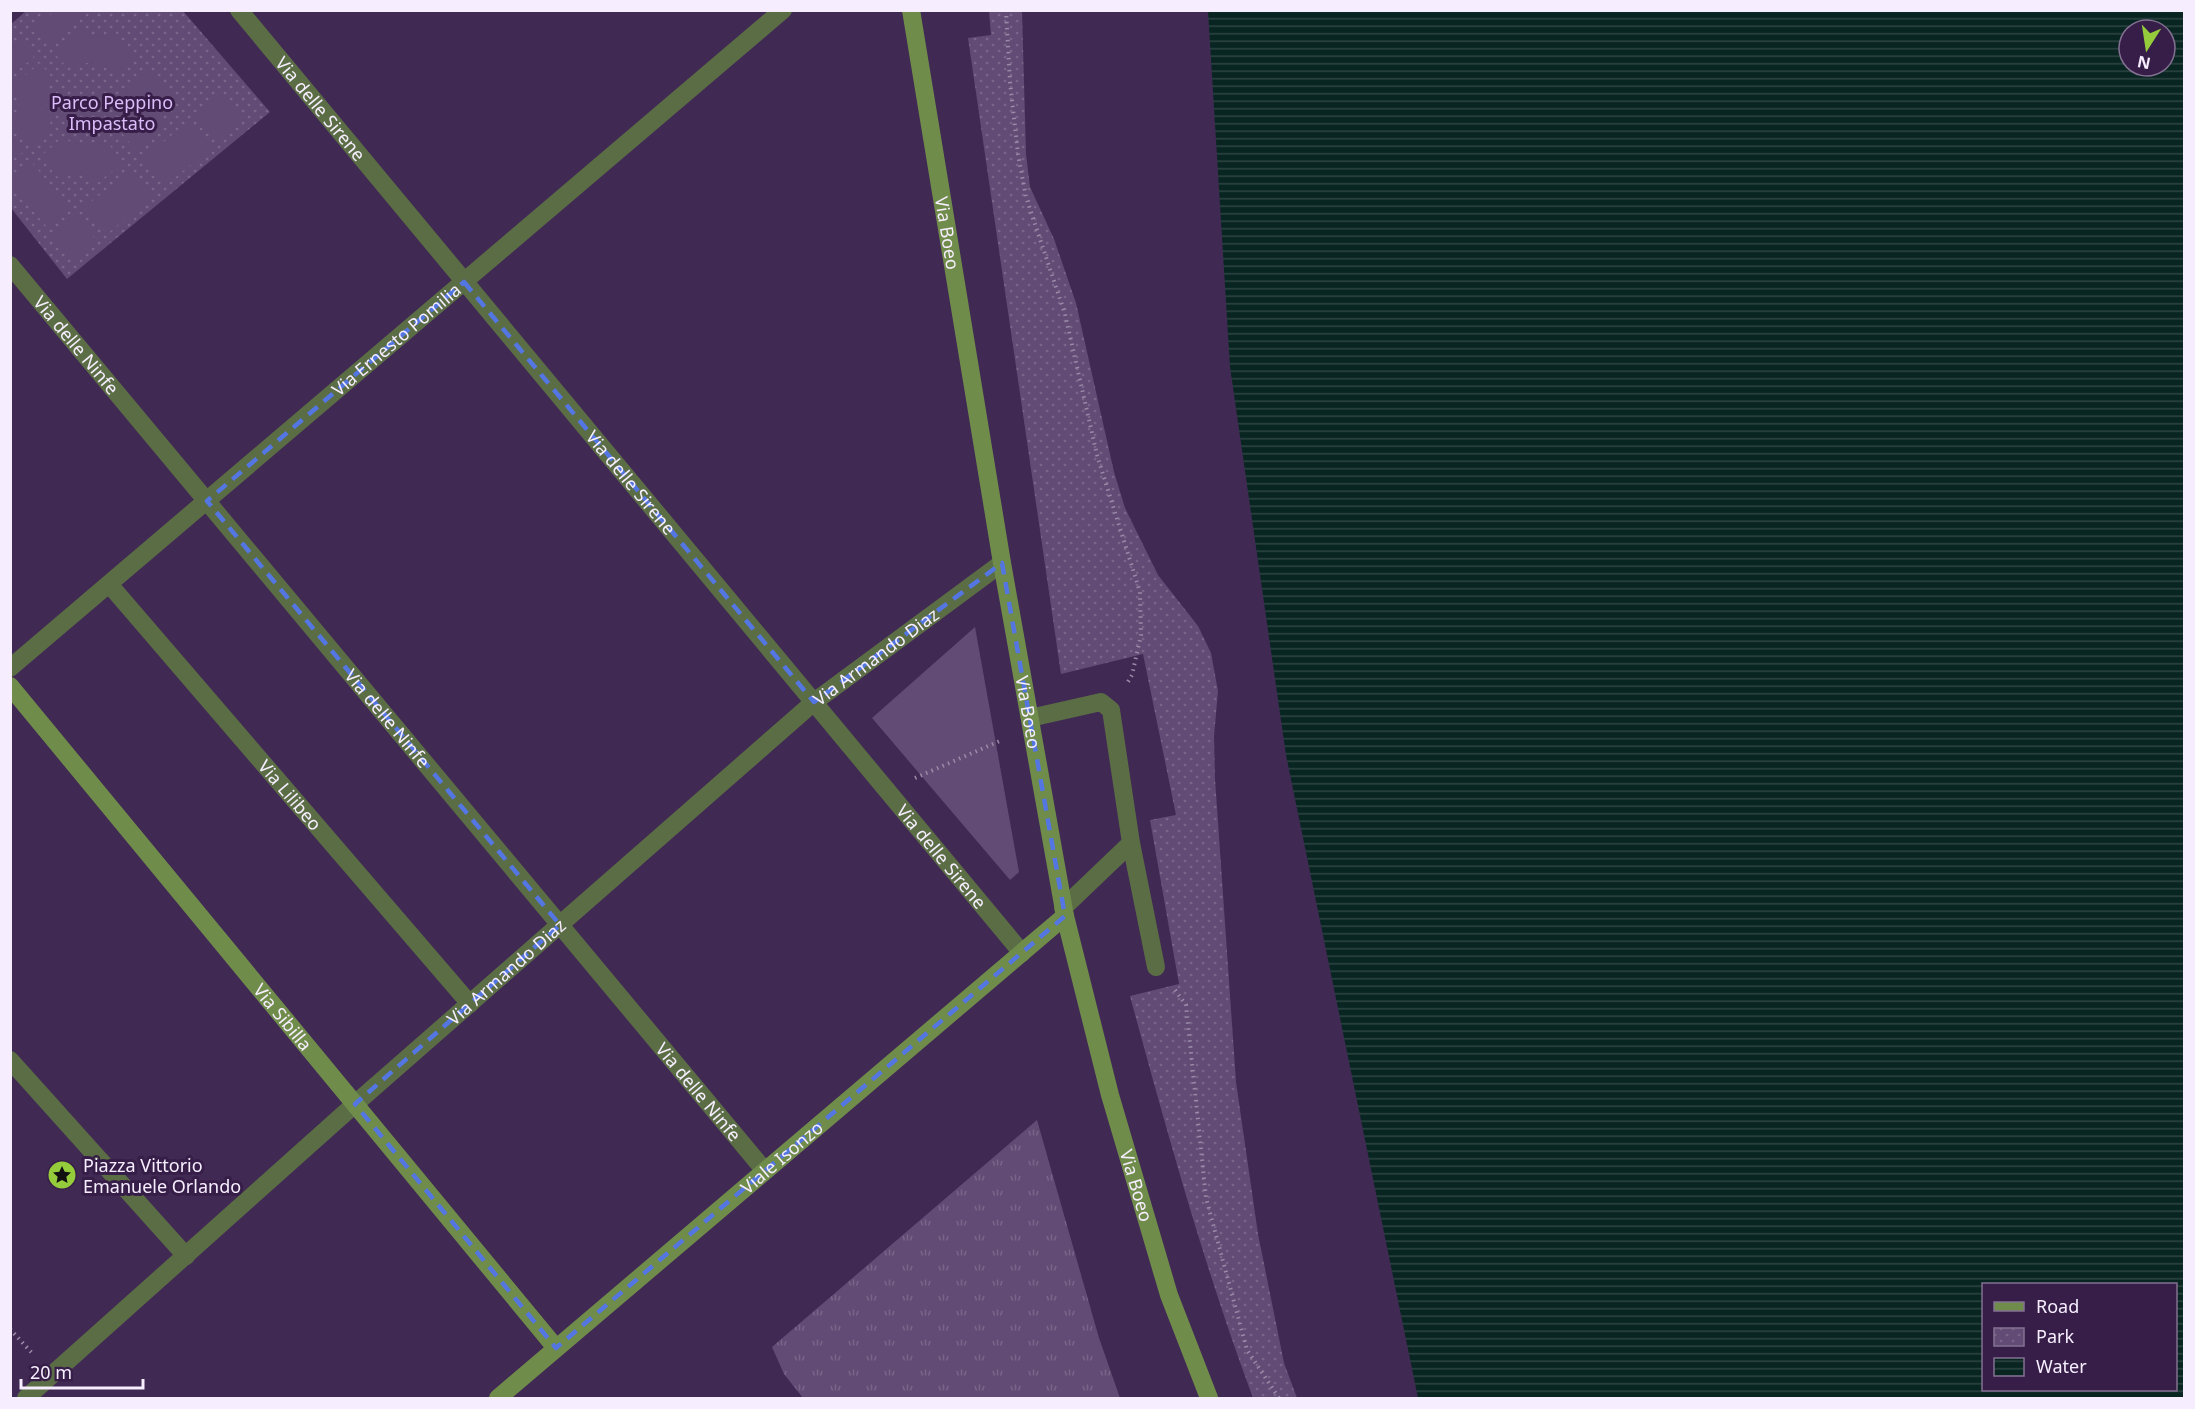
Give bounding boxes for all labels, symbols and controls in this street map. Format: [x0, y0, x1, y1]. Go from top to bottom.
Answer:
north arrow [2117, 18, 2177, 78]
street label: Via delle Sirene [270, 51, 371, 166]
text: N [2135, 51, 2153, 75]
park label: Parco Peppino Impastato [51, 90, 173, 135]
street label: Via Boeo [930, 195, 966, 271]
street label: Via Ernesto Pomilia [326, 278, 466, 401]
street label: Via delle Ninfe [28, 291, 125, 399]
street label: Via delle Sirene [581, 425, 682, 540]
street label: Via Armando Diaz [808, 602, 943, 711]
street label: Via delle Ninfe [340, 664, 436, 773]
street label: Via Boeo [1010, 674, 1047, 751]
street label: Via Lilibeo [253, 754, 327, 835]
street label: Via delle Sirene [891, 799, 992, 913]
street label: Via Armando Diaz [442, 913, 570, 1030]
street label: Via Sibilla [248, 978, 318, 1055]
street label: Via delle Ninfe [651, 1037, 747, 1146]
street label: Viale Isonzo [735, 1115, 828, 1199]
street label: Via Boeo [1115, 1147, 1159, 1224]
place label: Piazza Vittorio Emanuele Orlando [83, 1153, 241, 1198]
place icon: Piazza Vittorio Emanuele Orlando [46, 1159, 78, 1191]
legend [1982, 1283, 2177, 1391]
text: Road [2036, 1294, 2079, 1318]
text: Park [2036, 1324, 2074, 1348]
scale bar [21, 1352, 142, 1390]
text: Water [2036, 1354, 2087, 1378]
text: 20 m [30, 1360, 72, 1384]

